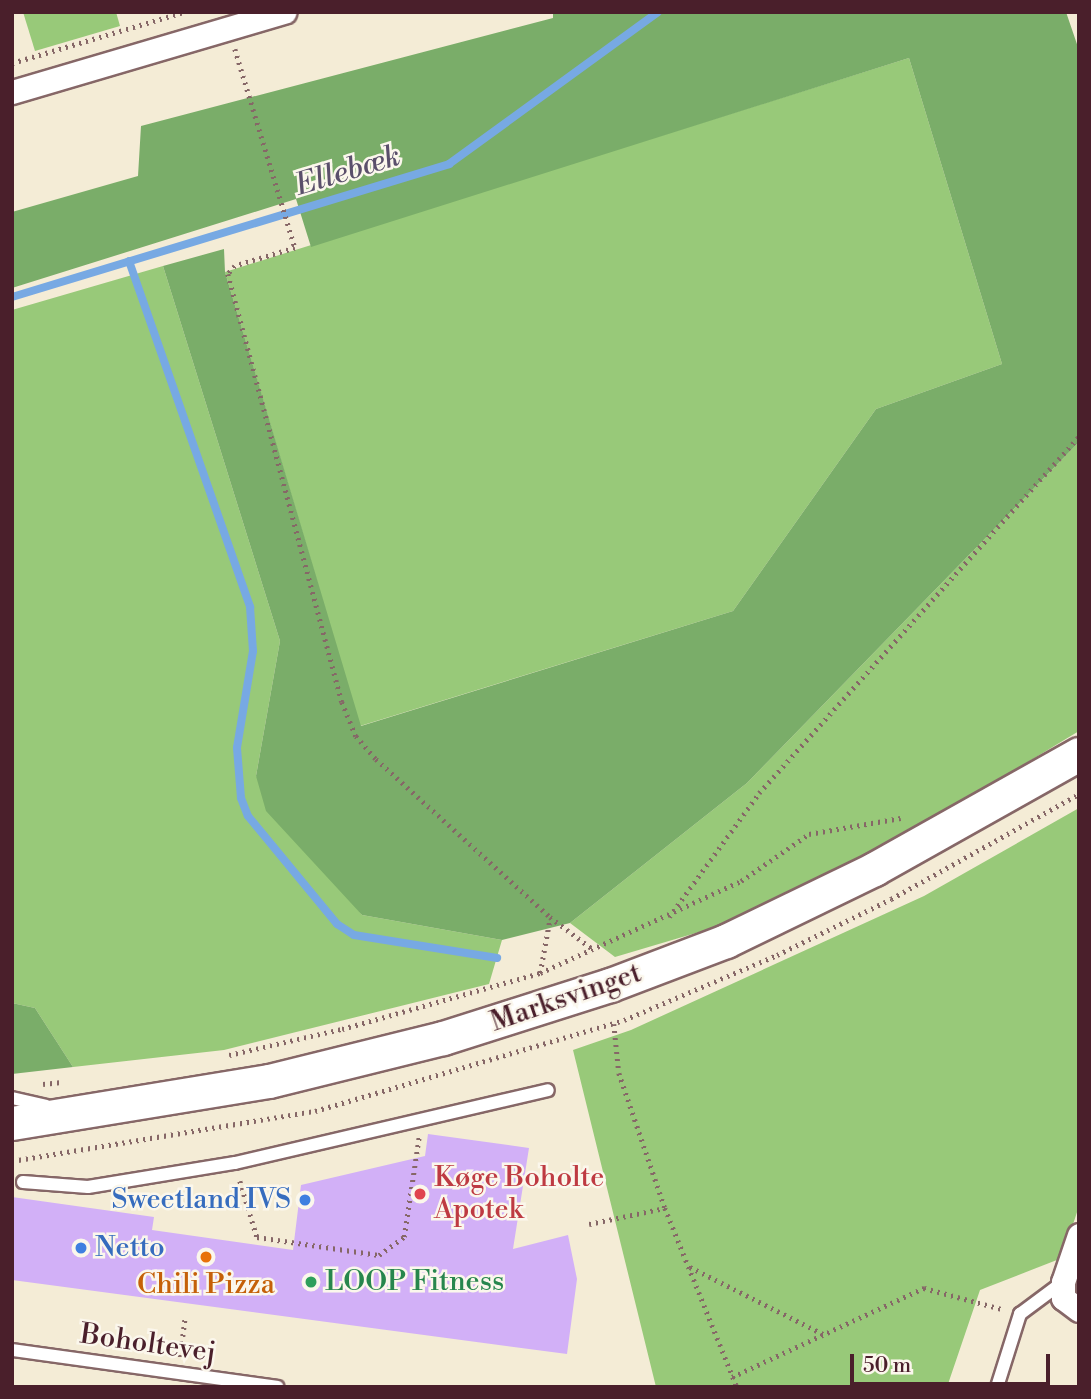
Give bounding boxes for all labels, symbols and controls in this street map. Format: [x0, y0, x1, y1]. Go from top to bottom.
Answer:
water label: Ellebæk [291, 138, 405, 204]
street label: Marksvinget [486, 957, 646, 1039]
place label: Køge Boholte Apotek [434, 1161, 604, 1227]
place label: Sweetland IVS [112, 1183, 291, 1217]
marker: Køge Boholte Apotek [412, 1186, 428, 1202]
marker: Sweetland IVS [297, 1192, 313, 1208]
place label: Netto [95, 1231, 165, 1265]
marker: Netto [73, 1240, 89, 1256]
marker: Chili Pizza [198, 1249, 214, 1265]
place label: LOOP Fitness [325, 1265, 504, 1299]
place label: Chili Pizza [137, 1268, 275, 1302]
marker: LOOP Fitness [303, 1274, 319, 1290]
street label: Boholtevej [78, 1318, 218, 1370]
scale bar [853, 1340, 1052, 1384]
text: 50 m [863, 1353, 911, 1379]

